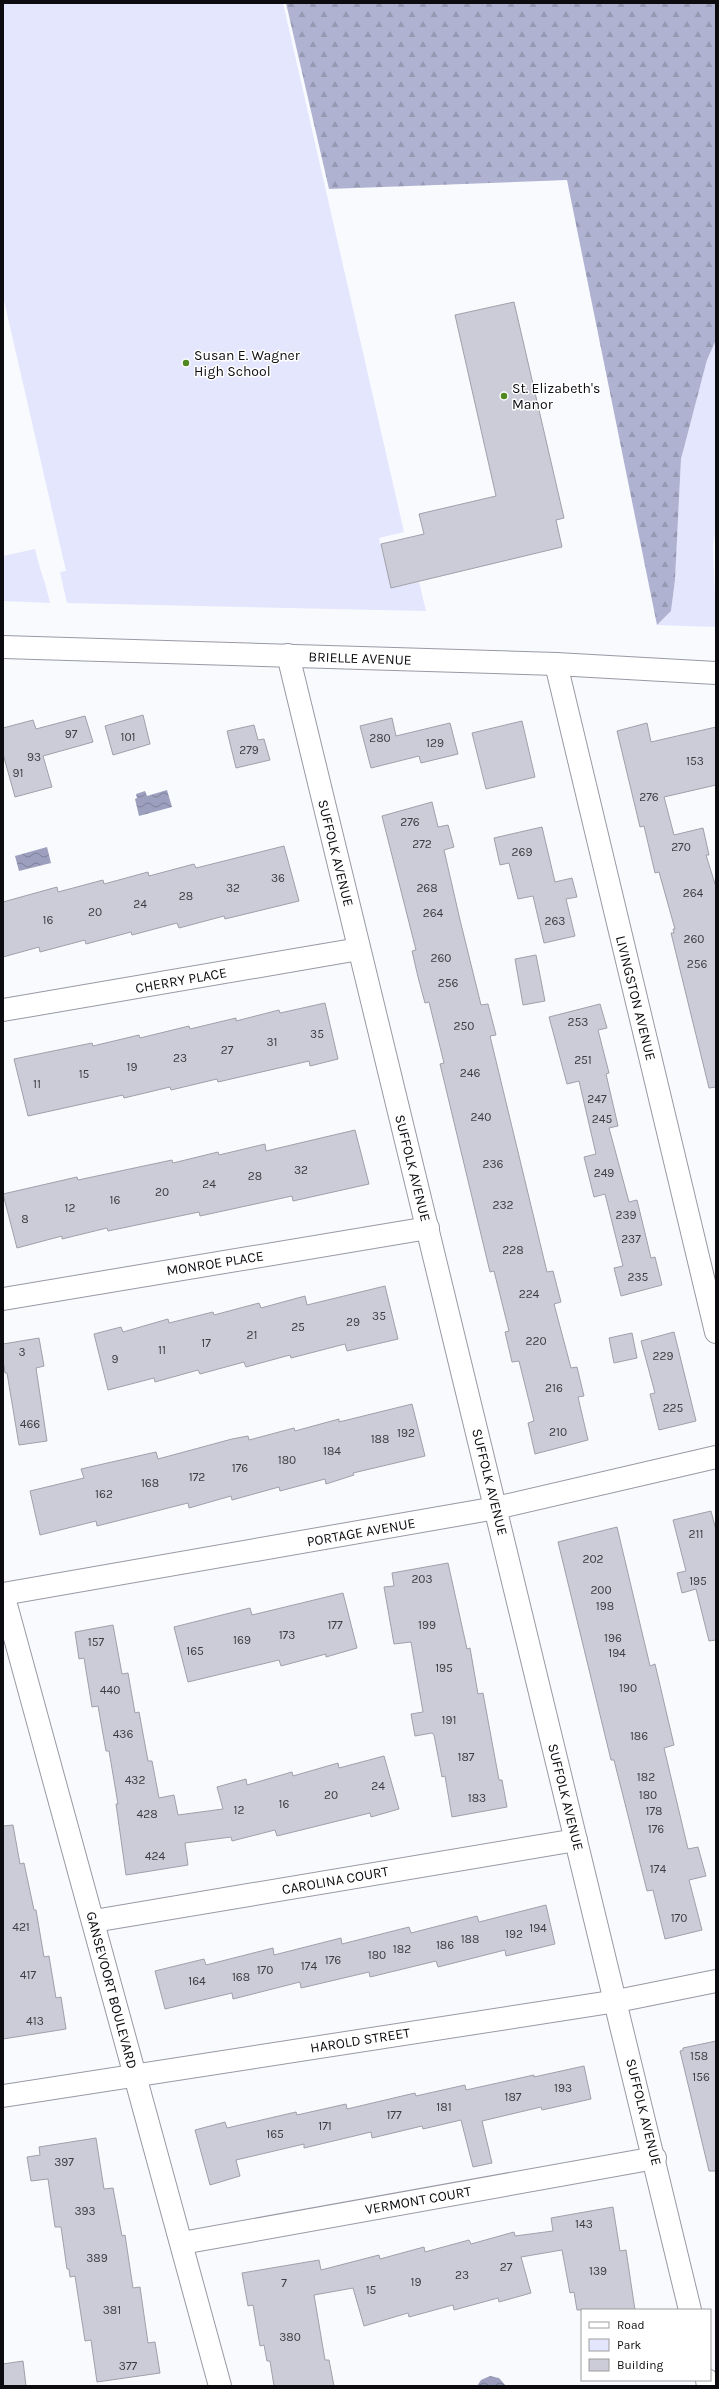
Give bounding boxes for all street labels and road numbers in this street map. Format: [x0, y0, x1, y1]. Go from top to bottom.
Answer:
street label: BRIELLE AVENUE [308, 648, 412, 669]
street label: SUFFOLK AVENUE [314, 798, 357, 908]
street label: LIVINGSTON AVENUE [612, 934, 659, 1062]
street label: CHERRY PLACE [134, 964, 228, 997]
street label: SUFFOLK AVENUE [391, 1113, 434, 1223]
street label: MONROE PLACE [165, 1247, 265, 1280]
street label: SUFFOLK AVENUE [468, 1427, 511, 1537]
street label: PORTAGE AVENUE [305, 1515, 417, 1550]
street label: SUFFOLK AVENUE [544, 1742, 587, 1852]
street label: CAROLINA COURT [280, 1863, 390, 1898]
street label: GANSEVOORT BOULEVARD [82, 1910, 141, 2071]
street label: HAROLD STREET [309, 2024, 411, 2057]
street label: SUFFOLK AVENUE [622, 2057, 665, 2167]
street label: VERMONT COURT [364, 2183, 472, 2218]

